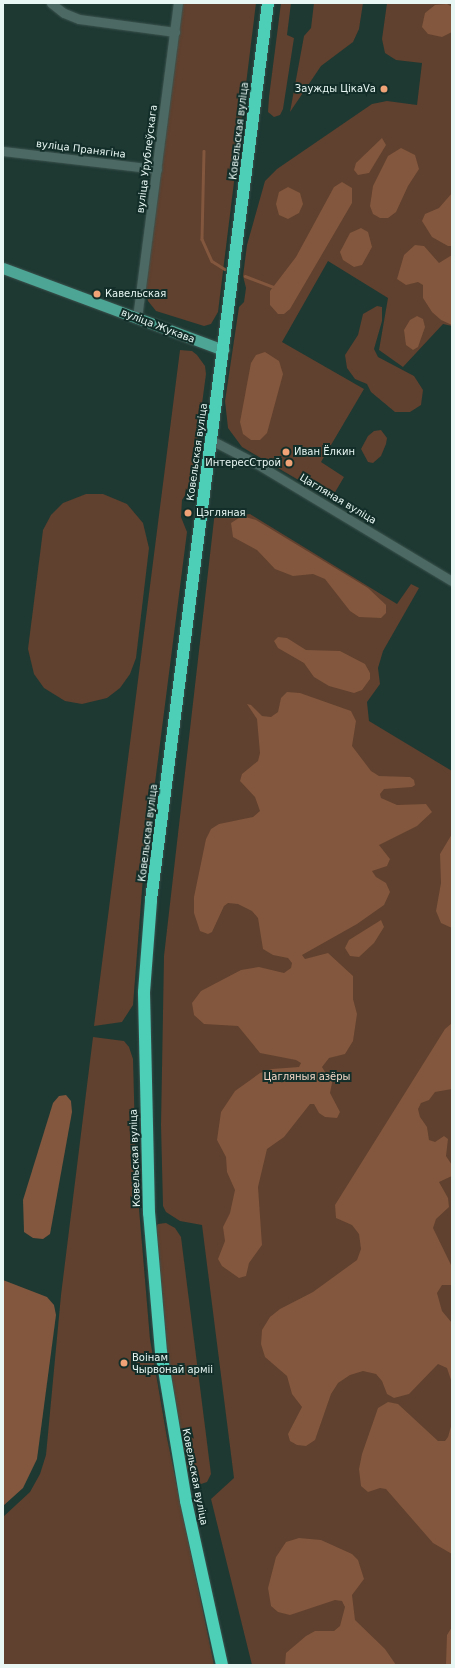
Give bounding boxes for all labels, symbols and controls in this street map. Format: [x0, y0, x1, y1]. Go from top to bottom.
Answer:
street label: Ковельская вуліца [227, 81, 251, 181]
place label: Заужды ЦікаVа [295, 83, 376, 95]
marker: Заужды ЦікаVа [379, 84, 389, 94]
street label: вуліца Урублеўскага [134, 104, 160, 214]
street label: вуліца Пранягіна [35, 138, 127, 160]
place label: Кавельская [105, 288, 166, 300]
marker: Кавельская [92, 289, 102, 299]
street label: вуліца Жукава [119, 306, 197, 346]
street label: Ковельская вуліца [184, 402, 210, 502]
place label: Иван Ёлкин [294, 446, 355, 458]
marker: Иван Ёлкин [281, 447, 291, 457]
place label: ИнтересСтрой [205, 457, 281, 469]
marker: ИнтересСтрой [284, 458, 294, 468]
street label: Цагляная вуліца [297, 471, 379, 527]
place label: Цэгляная [196, 507, 246, 519]
marker: Цэгляная [183, 508, 193, 518]
street label: Ковельская вуліца [136, 783, 160, 883]
park label: Цагляныя азёры [263, 1071, 351, 1083]
street label: Ковельская вуліца [127, 1109, 143, 1207]
place label: Воінам Чырвонай арміі [132, 1351, 213, 1374]
marker: Воінам Чырвонай арміі [119, 1358, 129, 1368]
street label: Ковельская вуліца [180, 1428, 210, 1526]

